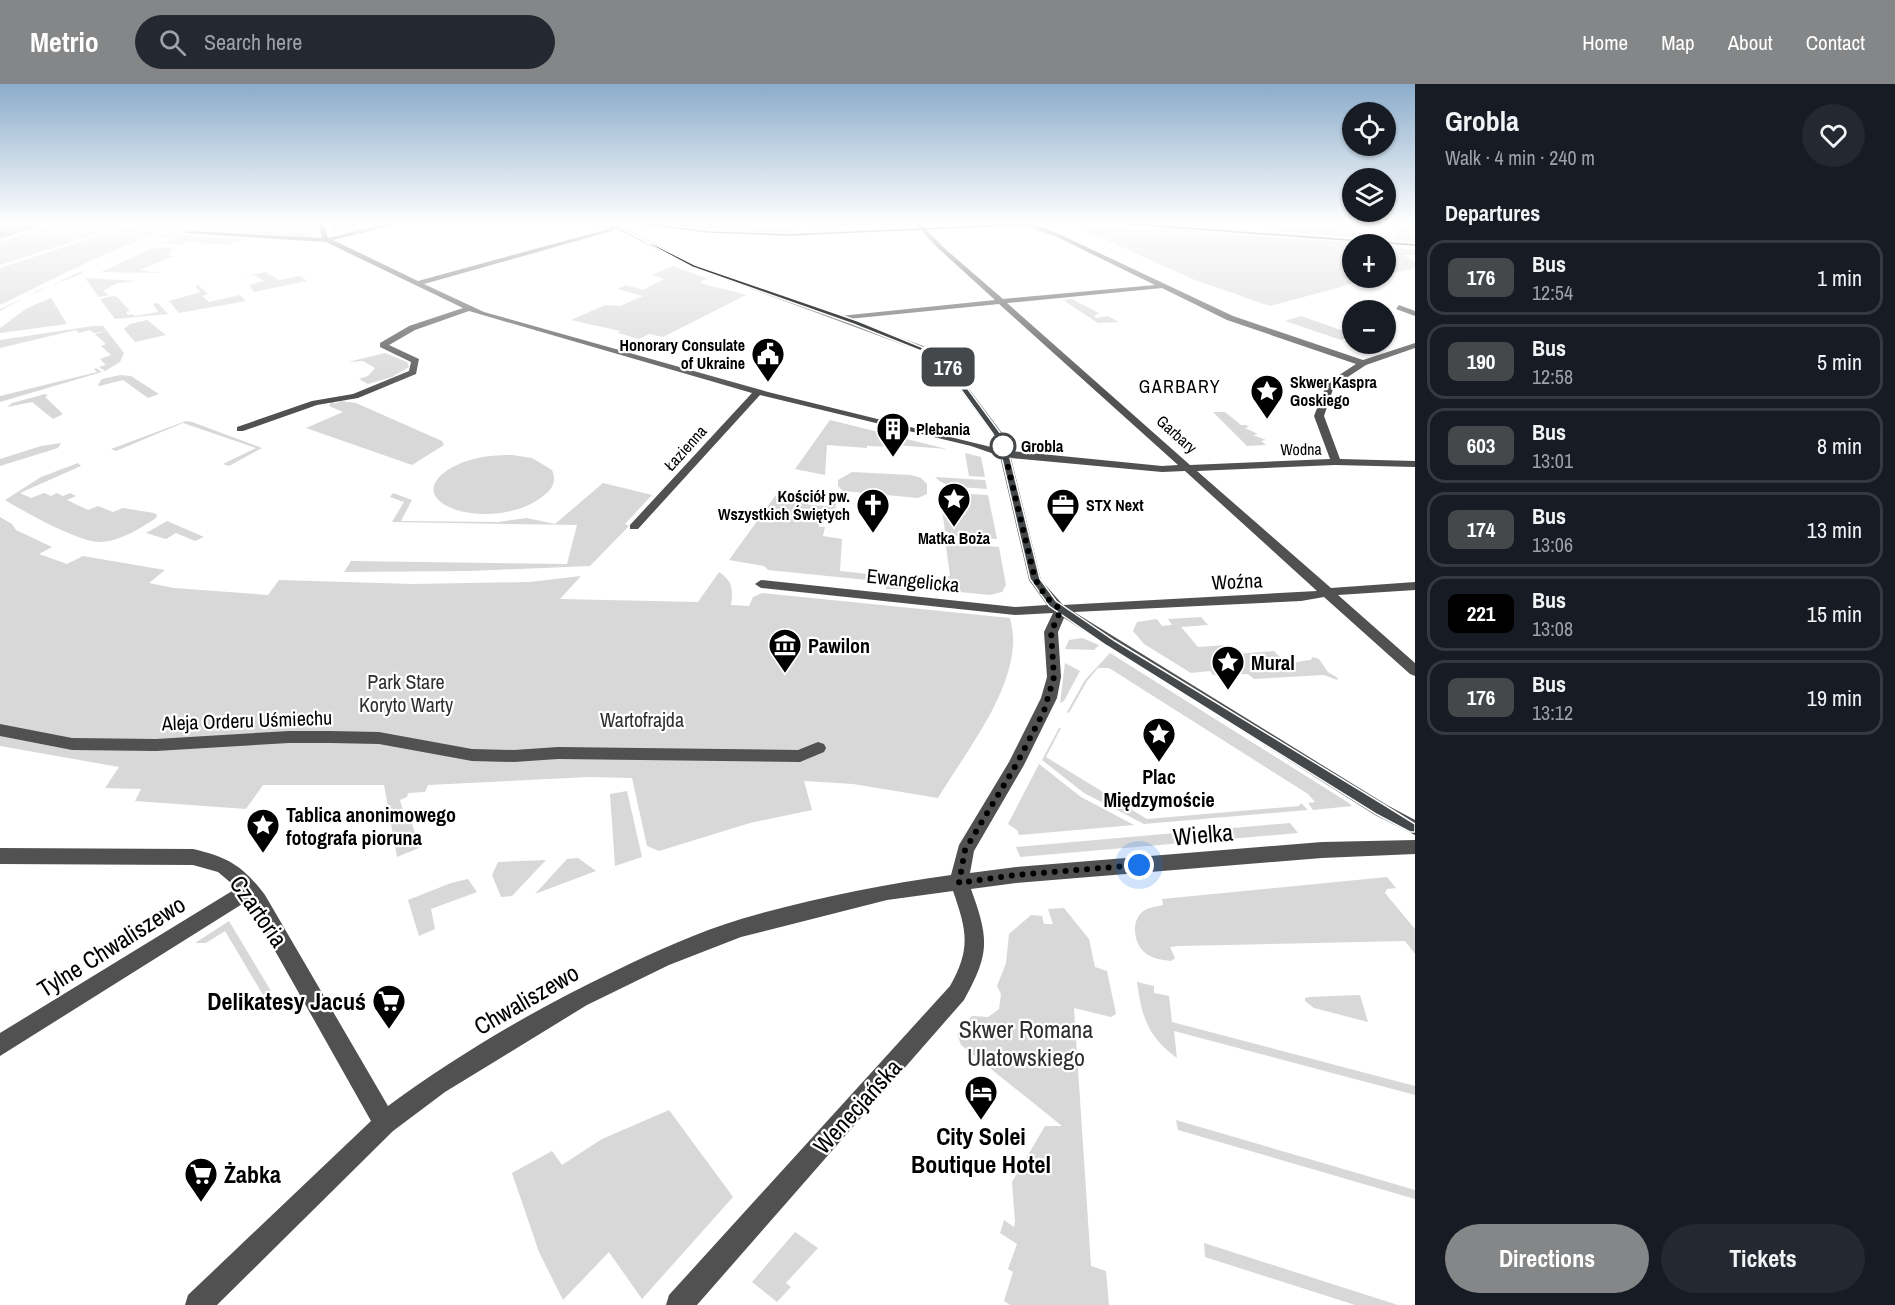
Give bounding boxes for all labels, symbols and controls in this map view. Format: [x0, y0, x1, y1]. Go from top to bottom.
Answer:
search box [135, 15, 555, 69]
text: Metrio [30, 23, 99, 61]
icon: search [156, 26, 189, 59]
text: Search here [204, 27, 302, 57]
text: Home [1582, 28, 1628, 57]
text: Map [1661, 28, 1695, 57]
text: About [1728, 28, 1773, 57]
text: Contact [1806, 28, 1865, 57]
map controls [1342, 102, 1396, 354]
button: locate [1342, 102, 1396, 156]
text: Grobla [1445, 102, 1519, 140]
button: heart [1802, 104, 1865, 167]
text: Walk · 4 min · 240 m [1445, 144, 1595, 171]
button: layers [1342, 168, 1396, 222]
text: Departures [1445, 198, 1540, 228]
button: + [1342, 234, 1396, 288]
text: Bus [1532, 249, 1566, 279]
text: 176 [1467, 263, 1495, 292]
text: 1 min [1817, 263, 1862, 293]
text: 12:54 [1532, 279, 1573, 306]
button: − [1342, 300, 1396, 354]
text: Bus [1532, 333, 1566, 363]
place label: Honorary Consulate of Ukraine [620, 334, 745, 374]
public building icon: Honorary Consulate of Ukraine [750, 336, 786, 383]
text: 190 [1467, 347, 1495, 376]
text: 5 min [1817, 347, 1862, 377]
line badge: 176 [914, 348, 982, 386]
text: 176 [934, 353, 962, 382]
text: 12:58 [1532, 363, 1573, 390]
place label: Skwer Kaspra Goskiego [1290, 371, 1377, 411]
place icon: Skwer Kaspra Goskiego [1249, 373, 1285, 420]
district label: GARBARY [1139, 374, 1221, 399]
street label: Garbary [1152, 410, 1202, 458]
building icon: Plebania [875, 411, 911, 458]
text: Bus [1532, 417, 1566, 447]
place label: Plebania [916, 418, 971, 440]
street label: Łazienna [659, 420, 712, 475]
text: 603 [1467, 431, 1495, 460]
text: 8 min [1817, 431, 1862, 461]
marker: Grobla [990, 433, 1016, 459]
place label: Grobla [1021, 435, 1064, 457]
street label: Wodna [1280, 438, 1323, 460]
text: 13:01 [1532, 447, 1573, 474]
place icon: Matka Boża [936, 481, 972, 528]
place label: Kościół pw. Wszystkich Świętych [718, 485, 850, 525]
church icon: Kościół pw. Wszystkich Świętych [855, 487, 891, 534]
office icon: STX Next [1045, 487, 1081, 534]
place label: STX Next [1086, 494, 1144, 516]
text: Bus [1532, 501, 1566, 531]
text: 174 [1467, 515, 1495, 544]
text: 13 min [1807, 515, 1862, 545]
place label: Matka Boża [918, 527, 991, 549]
text: 13:06 [1532, 531, 1573, 558]
street label: Ewangelicka [865, 562, 961, 598]
street label: Woźna [1211, 566, 1263, 596]
text: Bus [1532, 585, 1566, 615]
text: 221 [1467, 599, 1495, 628]
text: 15 min [1807, 599, 1862, 629]
text: 13:08 [1532, 615, 1573, 642]
museum icon: Pawilon [767, 627, 803, 674]
place label: Pawilon [808, 632, 870, 659]
place icon: Mural [1210, 644, 1246, 691]
place label: Mural [1251, 649, 1295, 676]
park label: Park Stare Koryto Warty [359, 668, 454, 718]
text: Bus [1532, 669, 1566, 699]
text: 176 [1467, 683, 1495, 712]
text: 19 min [1807, 683, 1862, 713]
text: 13:12 [1532, 699, 1573, 726]
street label: Aleja Orderu Uśmiechu [160, 704, 333, 737]
park label: Wartofrajda [600, 706, 684, 733]
place icon: Plac Międzymoście [1141, 716, 1177, 763]
place label: Plac Międzymoście [1103, 763, 1215, 813]
place label: Tablica anonimowego fotografa pioruna [286, 801, 456, 851]
place icon: Tablica anonimowego fotografa pioruna [245, 807, 281, 854]
street label: Wielka [1172, 815, 1234, 853]
your location [1124, 850, 1154, 880]
street label: Czartoria [223, 869, 295, 953]
street label: Tylne Chwaliszewo [31, 888, 191, 1004]
street label: Chwaliszewo [468, 956, 584, 1042]
supermarket icon: Delikatesy Jacuś [371, 983, 407, 1030]
place label: Delikatesy Jacuś [207, 985, 366, 1017]
park label: Skwer Romana Ulatowskiego [959, 1013, 1093, 1073]
street label: Wenecjańska [806, 1051, 908, 1160]
hotel icon: City Solei Boutique Hotel [963, 1074, 999, 1121]
place label: City Solei Boutique Hotel [911, 1120, 1051, 1180]
supermarket icon: Żabka [183, 1156, 219, 1203]
place label: Żabka [224, 1158, 281, 1190]
button: Directions [1445, 1224, 1649, 1293]
button: Tickets [1661, 1224, 1865, 1293]

